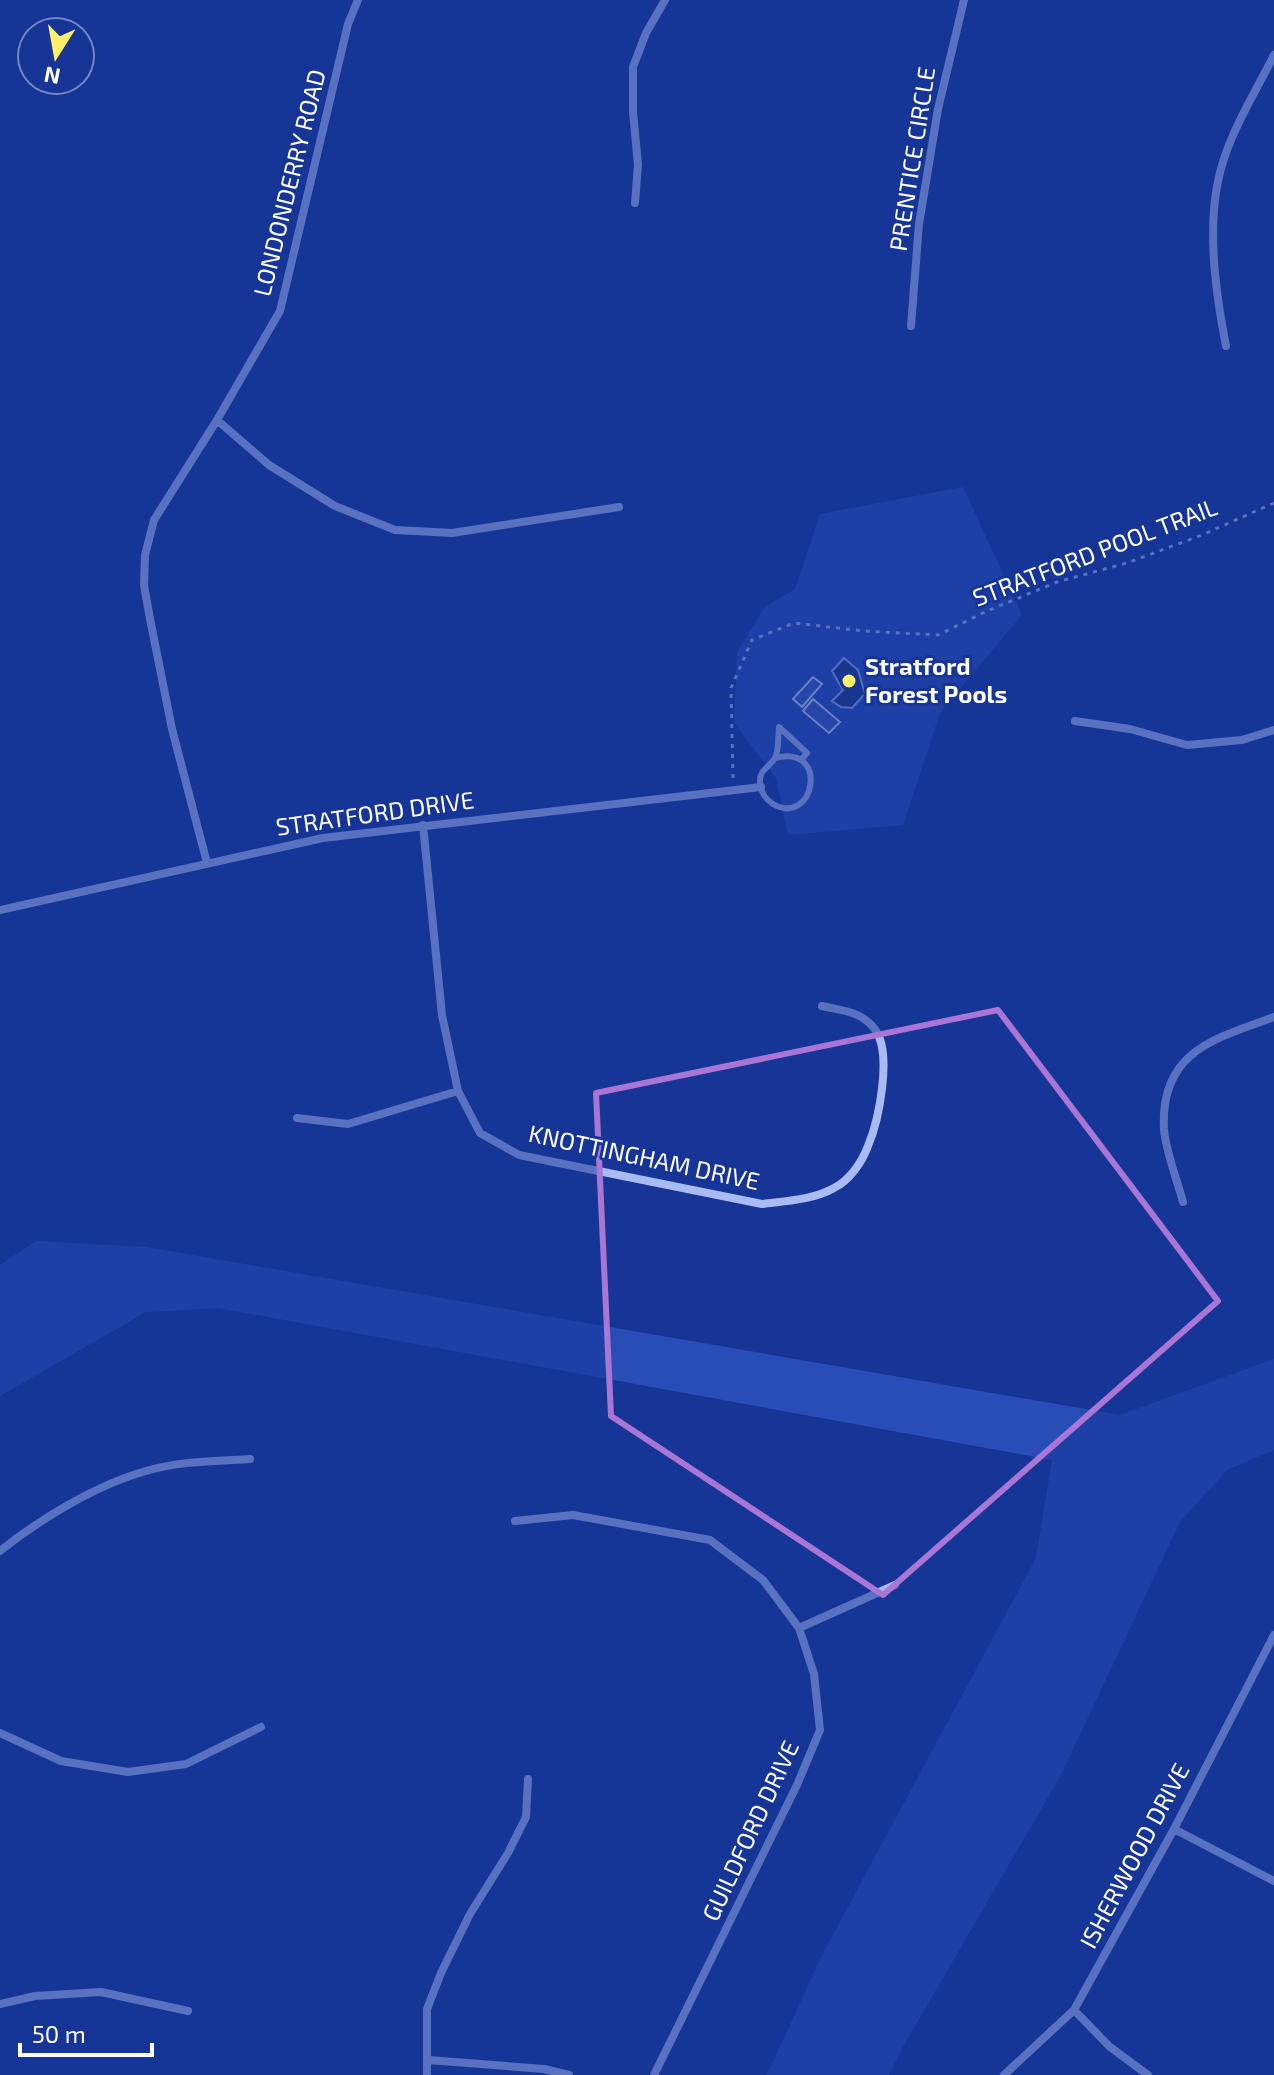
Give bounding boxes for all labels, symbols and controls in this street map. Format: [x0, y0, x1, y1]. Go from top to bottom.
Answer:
north arrow [16, 16, 96, 96]
text: N [42, 62, 62, 91]
street label: PRENTICE CIRCLE [883, 64, 940, 253]
street label: LONDONDERRY ROAD [246, 66, 331, 299]
street label: STRATFORD POOL TRAIL [968, 492, 1221, 612]
place label: Stratford Forest Pools [865, 651, 1007, 708]
marker: Stratford Forest Pools [840, 672, 858, 690]
street label: STRATFORD DRIVE [274, 784, 476, 841]
street label: KNOTTINGHAM DRIVE [526, 1118, 762, 1195]
street label: GUILDFORD DRIVE [695, 1736, 804, 1925]
street label: ISHERWOOD DRIVE [1073, 1758, 1195, 1953]
scale bar [20, 2007, 152, 2057]
text: 50 m [32, 2019, 86, 2048]

